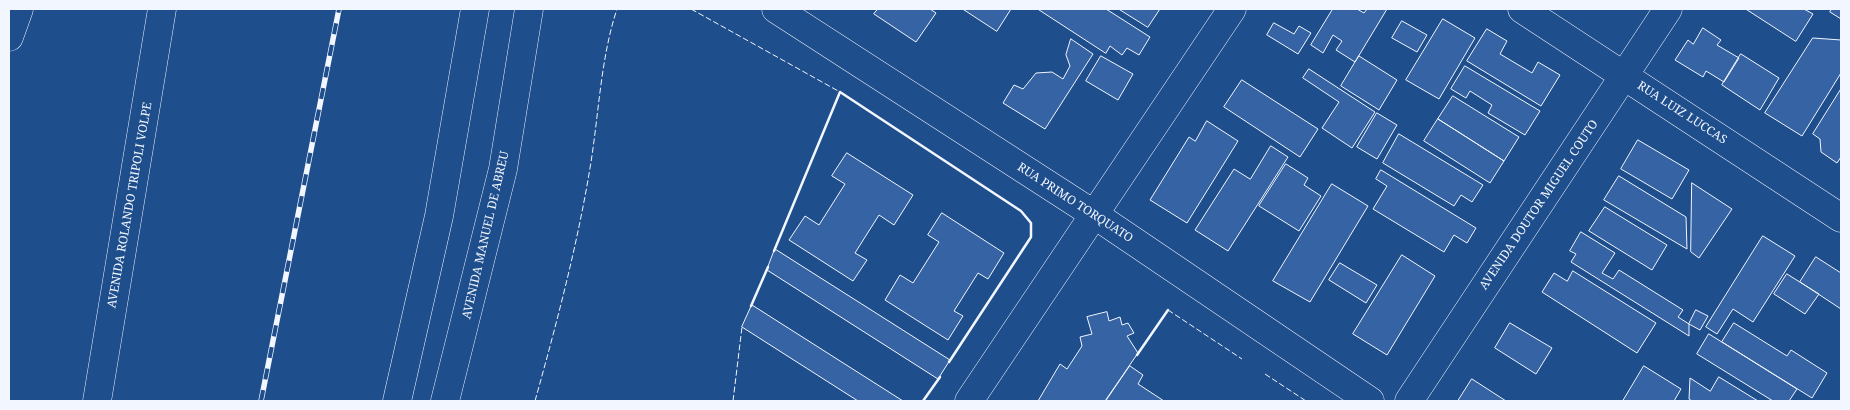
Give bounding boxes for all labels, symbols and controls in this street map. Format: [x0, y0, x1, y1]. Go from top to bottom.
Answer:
street label: RUA LUIZ LUCCAS [1634, 79, 1730, 147]
street label: AVENIDA ROLANDO TRIPOLI VOLPE [105, 101, 155, 309]
street label: AVENIDA DOUTOR MIGUEL COUTO [1477, 117, 1601, 293]
street label: AVENIDA MANUEL DE ABREU [460, 150, 512, 320]
street label: RUA PRIMO TORQUATO [1014, 160, 1136, 246]

